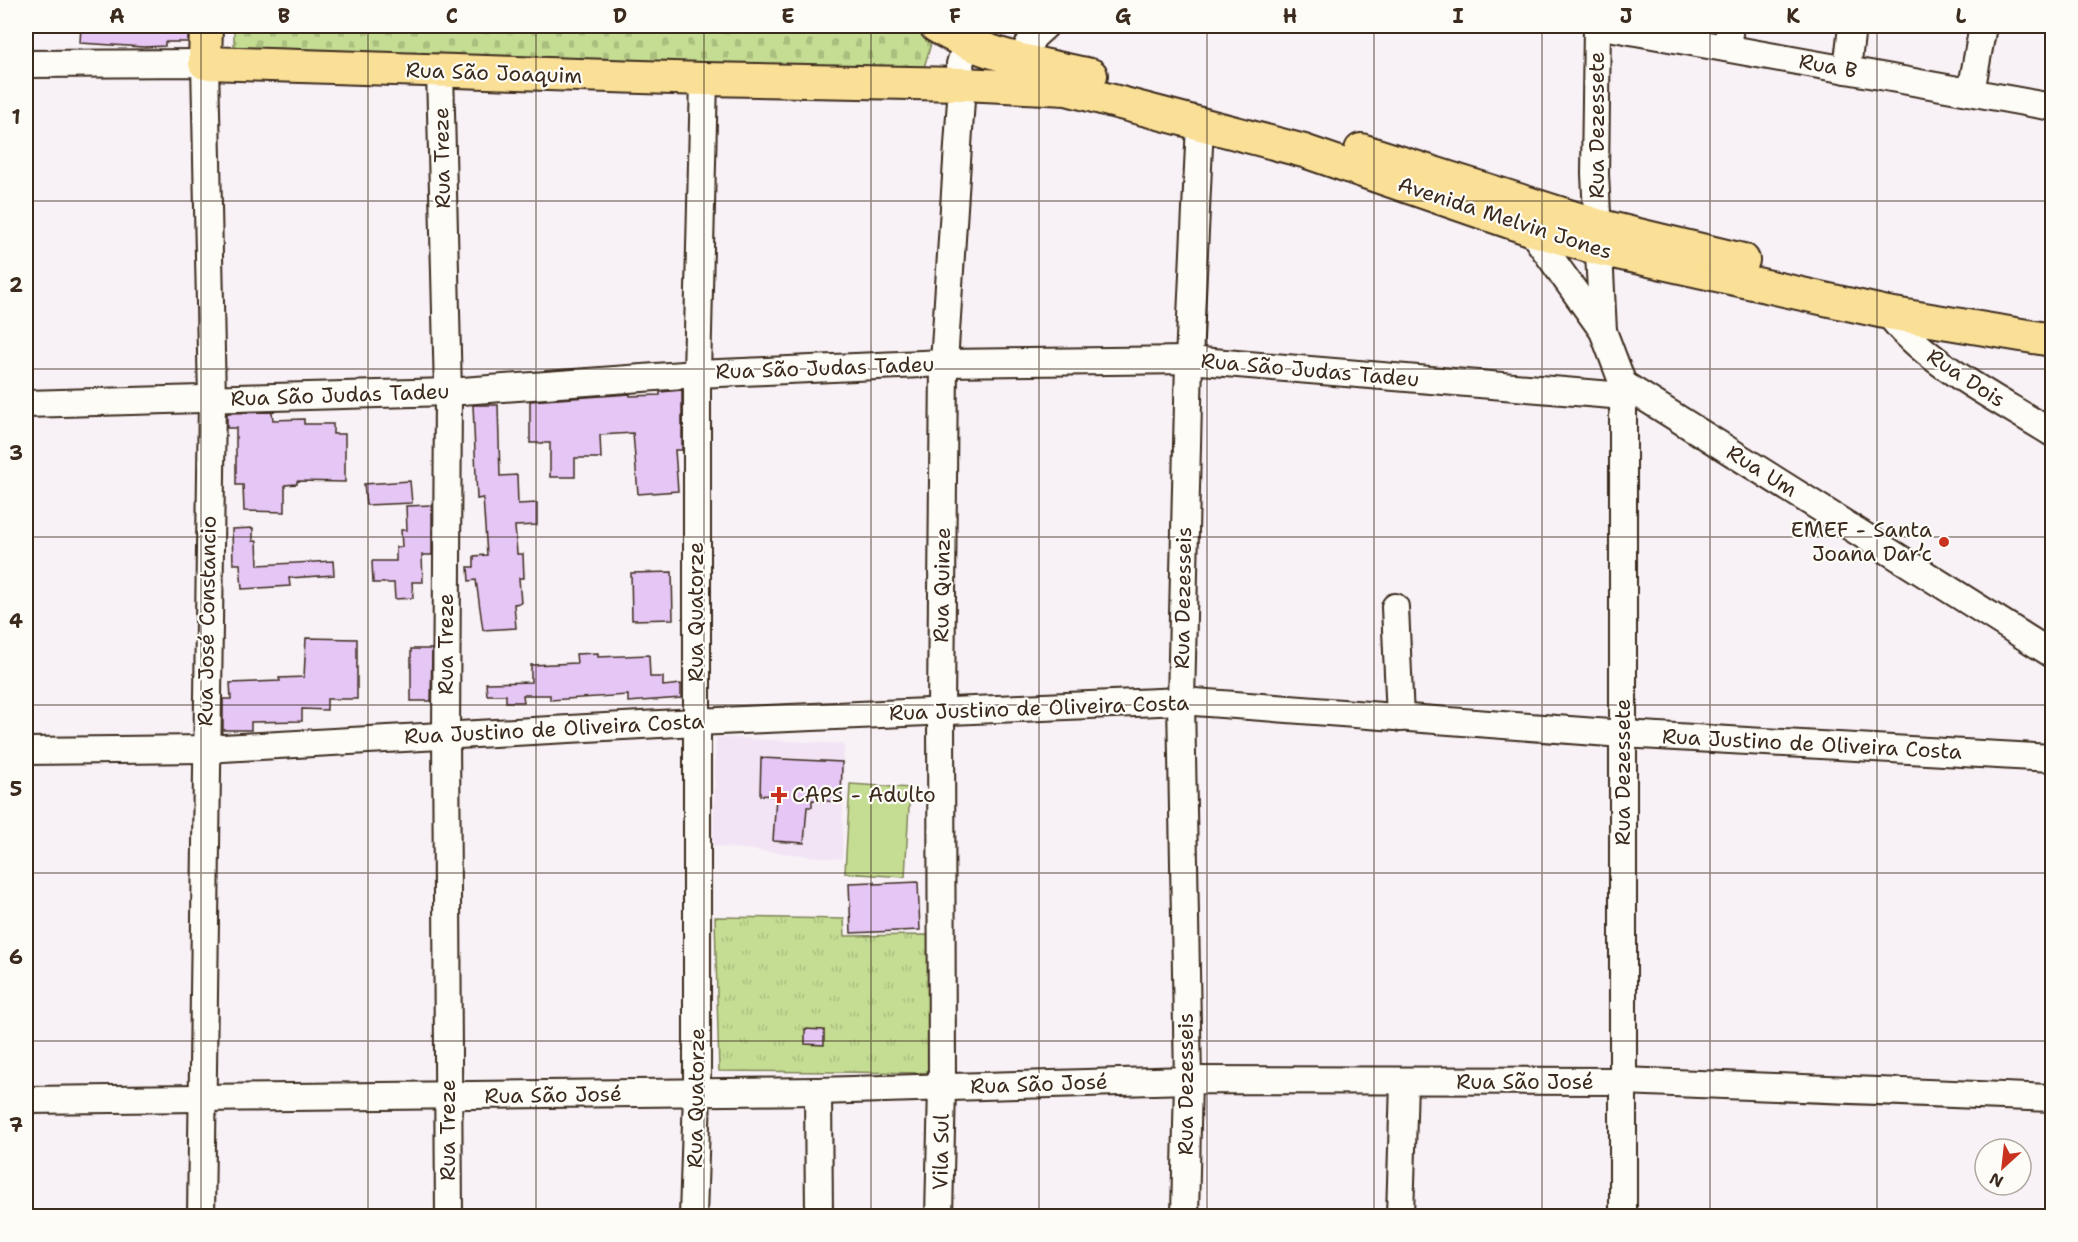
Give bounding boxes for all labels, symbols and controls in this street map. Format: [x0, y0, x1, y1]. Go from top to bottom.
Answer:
text: A [109, 3, 125, 29]
text: B [278, 3, 290, 29]
text: C [446, 3, 458, 29]
text: D [613, 3, 627, 29]
text: E [781, 3, 795, 29]
text: F [949, 3, 961, 29]
text: G [1115, 3, 1131, 29]
text: H [1283, 3, 1297, 29]
text: I [1452, 3, 1464, 29]
text: J [1620, 3, 1633, 29]
text: K [1786, 3, 1800, 29]
text: L [1956, 3, 1967, 29]
street label: Rua B [1797, 47, 1859, 85]
street label: Rua Dezessete [1583, 52, 1611, 198]
street label: Rua São Joaquim [405, 56, 583, 90]
text: 1 [11, 104, 21, 130]
street label: Rua Treze [427, 107, 457, 209]
street label: Avenida Melvin Jones [1394, 170, 1616, 266]
text: 2 [9, 272, 23, 298]
street label: Rua Dois [1921, 342, 2011, 414]
street label: Rua São Judas Tadeu [1200, 347, 1420, 393]
street label: Rua São Judas Tadeu [715, 350, 935, 386]
street label: Rua São Judas Tadeu [230, 377, 450, 413]
street label: Rua Um [1721, 438, 1803, 504]
text: 3 [9, 440, 23, 466]
street label: Rua José Constancio [191, 515, 223, 727]
place label: EMEF - Santa Joana Dar’c [1791, 516, 1932, 568]
street label: Rua Quinze [927, 527, 957, 643]
street label: Rua Dezesseis [1168, 527, 1198, 669]
marker: EMEF - Santa Joana Dar’c [1937, 535, 1951, 549]
street label: Rua Quatorze [682, 542, 710, 682]
street label: Rua Treze [432, 593, 460, 695]
text: 4 [9, 608, 23, 634]
street label: Rua Justino de Oliveira Costa [888, 689, 1190, 727]
street label: Rua Dezessete [1609, 699, 1637, 845]
street label: Rua Justino de Oliveira Costa [403, 707, 705, 751]
street label: Rua Justino de Oliveira Costa [1661, 722, 1963, 766]
text: 5 [10, 776, 22, 802]
place label: CAPS - Adulto [792, 781, 936, 809]
marker: CAPS - Adulto [770, 786, 788, 804]
text: 6 [9, 944, 23, 970]
street label: Rua Dezesseis [1172, 1013, 1200, 1155]
street label: Rua Quatorze [681, 1028, 711, 1168]
street label: Rua São José [970, 1068, 1108, 1100]
street label: Rua São José [1456, 1068, 1594, 1096]
street label: Rua Treze [434, 1079, 462, 1181]
street label: Rua São José [484, 1080, 622, 1110]
text: 7 [9, 1112, 23, 1138]
street label: Vila Sul [926, 1113, 956, 1190]
north arrow [1973, 1137, 2033, 1197]
text: N [1986, 1168, 2007, 1192]

